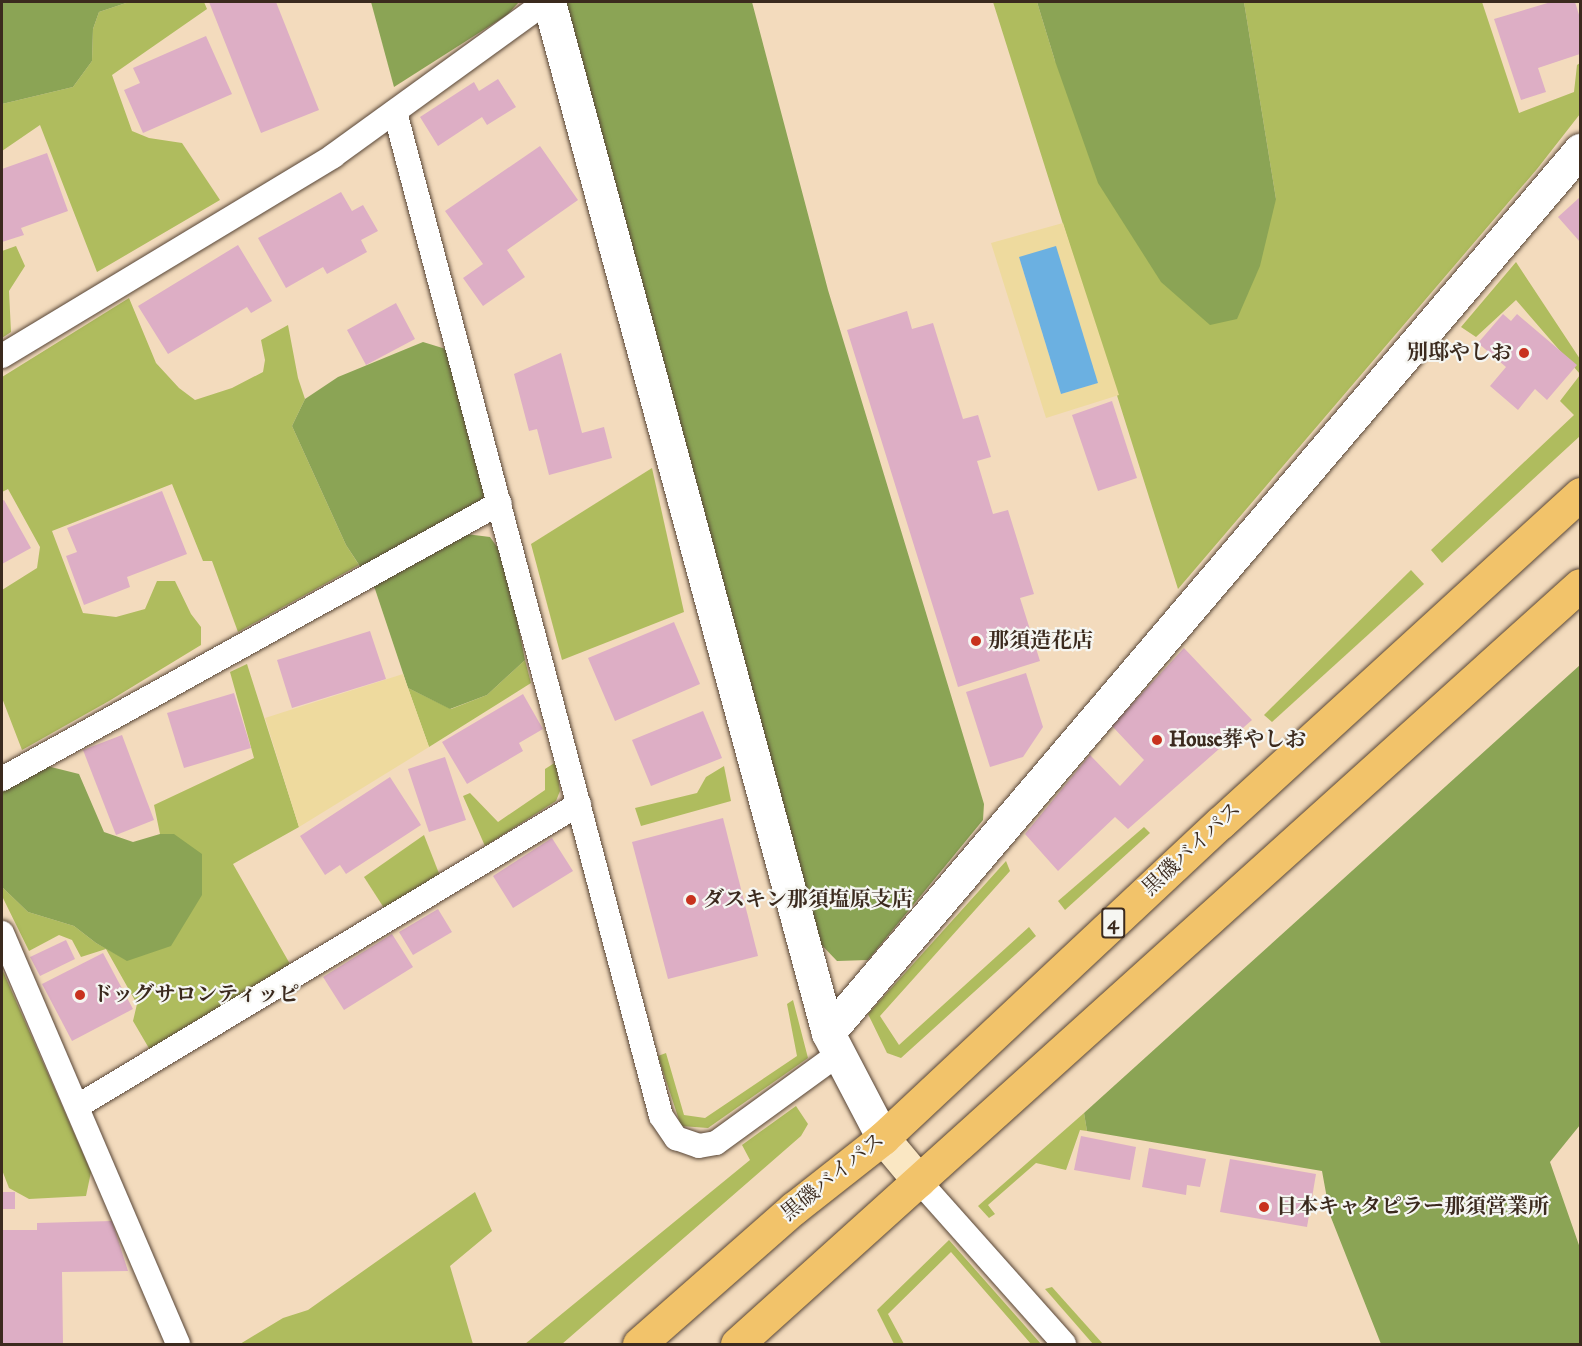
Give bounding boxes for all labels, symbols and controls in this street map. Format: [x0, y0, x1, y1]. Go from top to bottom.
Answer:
place label: 別邸やしお [1407, 340, 1512, 366]
marker: 別邸やしお [1517, 346, 1531, 360]
place label: 那須造花店 [988, 628, 1093, 654]
marker: 那須造花店 [969, 634, 983, 648]
place label: House葬やしお [1169, 727, 1306, 753]
marker: House葬やしお [1150, 733, 1164, 747]
street label: 黒磯バイパス [1137, 797, 1247, 901]
place label: ダスキン那須塩原支店 [703, 887, 913, 913]
marker: ダスキン那須塩原支店 [684, 893, 698, 907]
road number: 4 [1101, 906, 1125, 940]
place label: ドッグサロンティッピ [92, 982, 302, 1008]
marker: ドッグサロンティッピ [73, 988, 87, 1002]
street label: 黒磯バイパス [776, 1128, 890, 1226]
place label: 日本キャタピラー那須営業所 [1276, 1194, 1549, 1220]
marker: 日本キャタピラー那須営業所 [1257, 1200, 1271, 1214]

